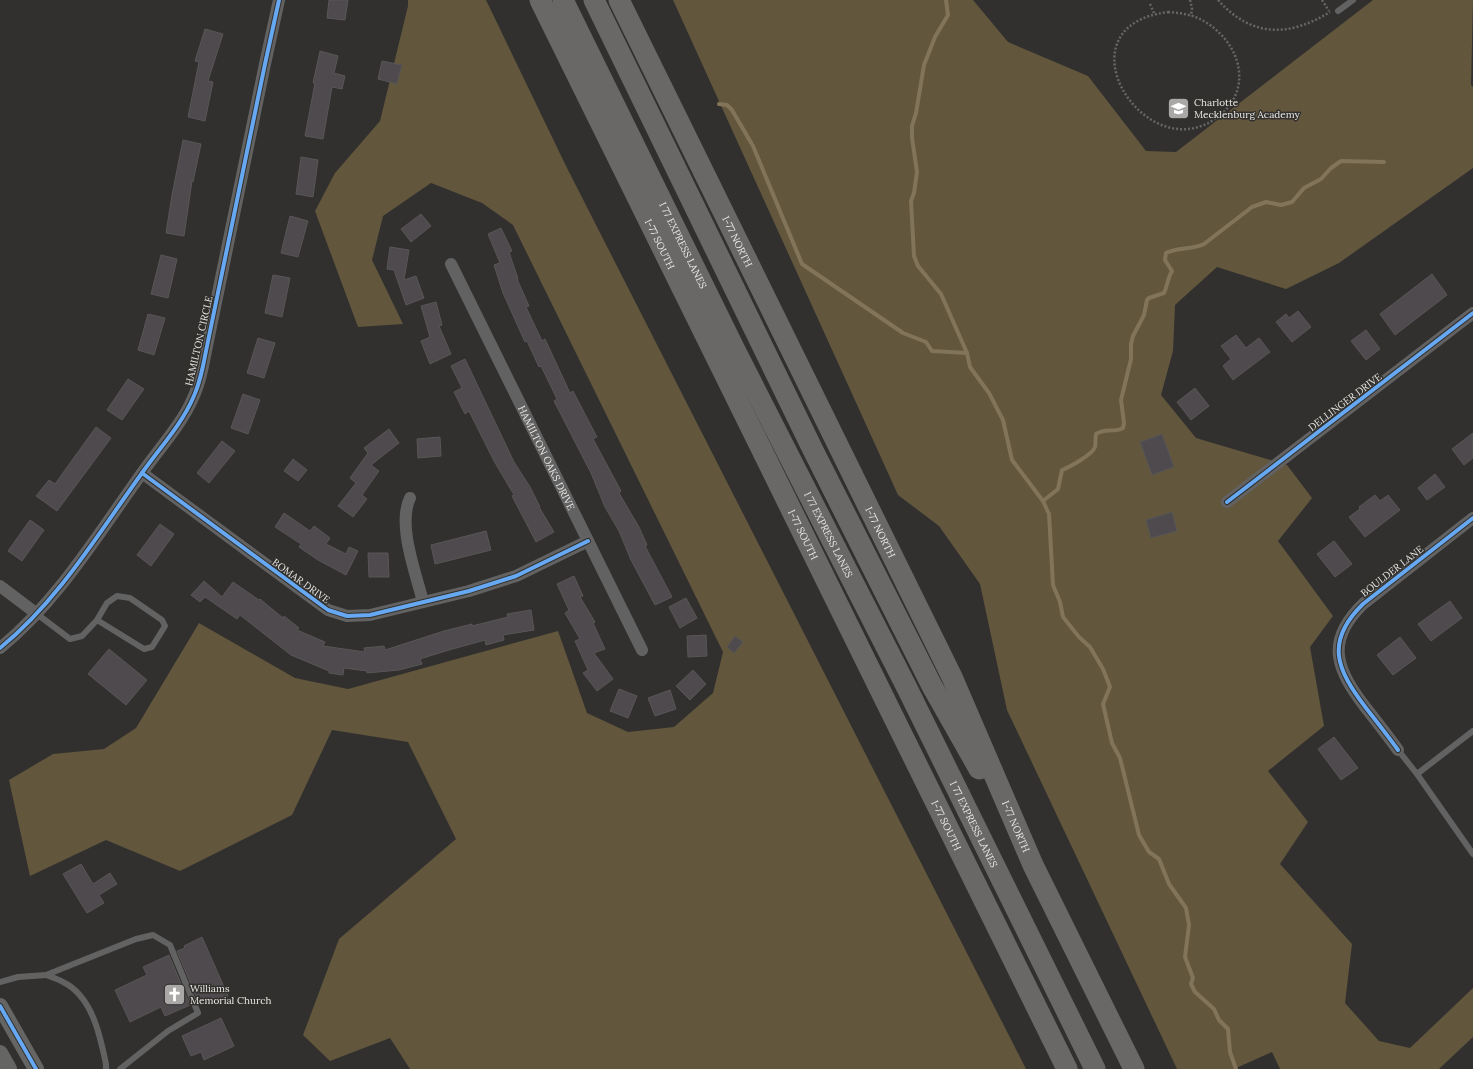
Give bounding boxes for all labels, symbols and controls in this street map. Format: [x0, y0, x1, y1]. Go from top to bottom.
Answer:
school or university icon: Charlotte Mecklenburg Academy [1166, 95, 1192, 121]
place label: Charlotte Mecklenburg Academy [1194, 96, 1301, 121]
street label: I 77 EXPRESS LANES [657, 200, 710, 291]
street label: I-77 NORTH [720, 214, 756, 269]
street label: I-77 SOUTH [642, 217, 678, 272]
street label: HAMILTON CIRCLE [182, 295, 216, 387]
street label: DELLINGER DRIVE [1306, 370, 1384, 434]
street label: HAMILTON OAKS DRIVE [515, 403, 578, 512]
street label: I 77 EXPRESS LANES [802, 489, 856, 580]
street label: I-77 NORTH [863, 504, 899, 560]
street label: I-77 SOUTH [786, 507, 822, 562]
street label: BOULDER LANE [1358, 542, 1426, 600]
street label: BOMAR DRIVE [270, 556, 332, 606]
street label: I 77 EXPRESS LANES [947, 779, 1001, 870]
street label: I-77 SOUTH [929, 798, 965, 853]
street label: I-77 NORTH [999, 798, 1033, 854]
church icon: Williams Memorial Church [161, 981, 187, 1007]
place label: Williams Memorial Church [190, 982, 272, 1007]

